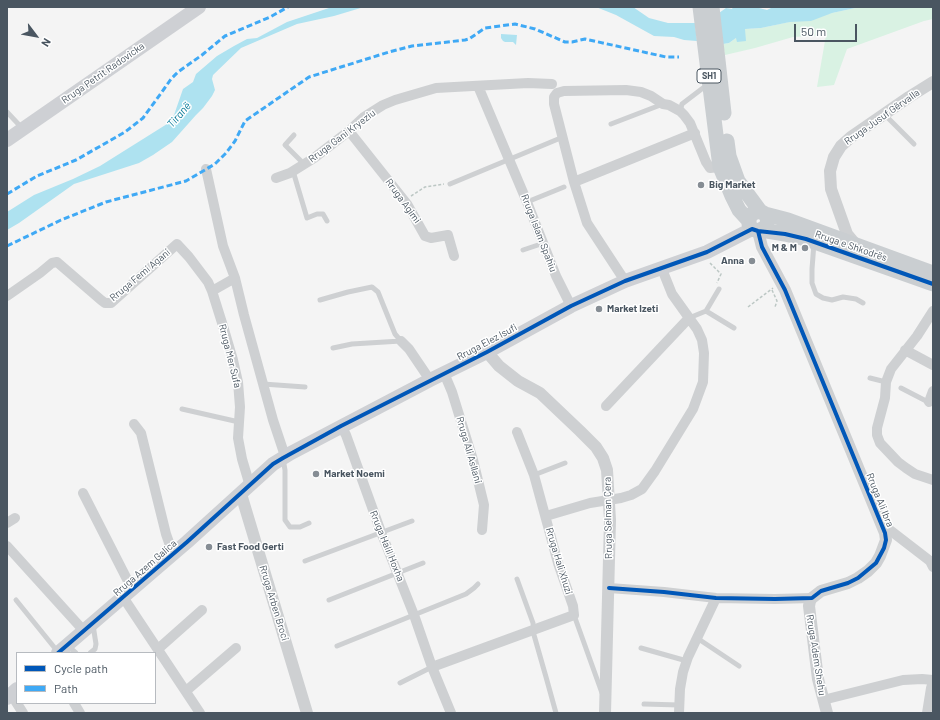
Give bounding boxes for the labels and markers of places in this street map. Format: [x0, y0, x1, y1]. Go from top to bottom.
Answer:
place label: Big Market [709, 179, 756, 191]
marker: Big Market [696, 180, 706, 190]
place label: M & M [772, 242, 797, 254]
marker: M & M [800, 243, 810, 253]
place label: Anna [721, 255, 744, 267]
marker: Anna [747, 256, 757, 266]
place label: Market Izeti [607, 303, 658, 315]
marker: Market Izeti [594, 304, 604, 314]
place label: Market Noemi [324, 468, 385, 480]
marker: Market Noemi [311, 469, 321, 479]
place label: Fast Food Gerti [217, 541, 284, 553]
marker: Fast Food Gerti [204, 542, 214, 552]

